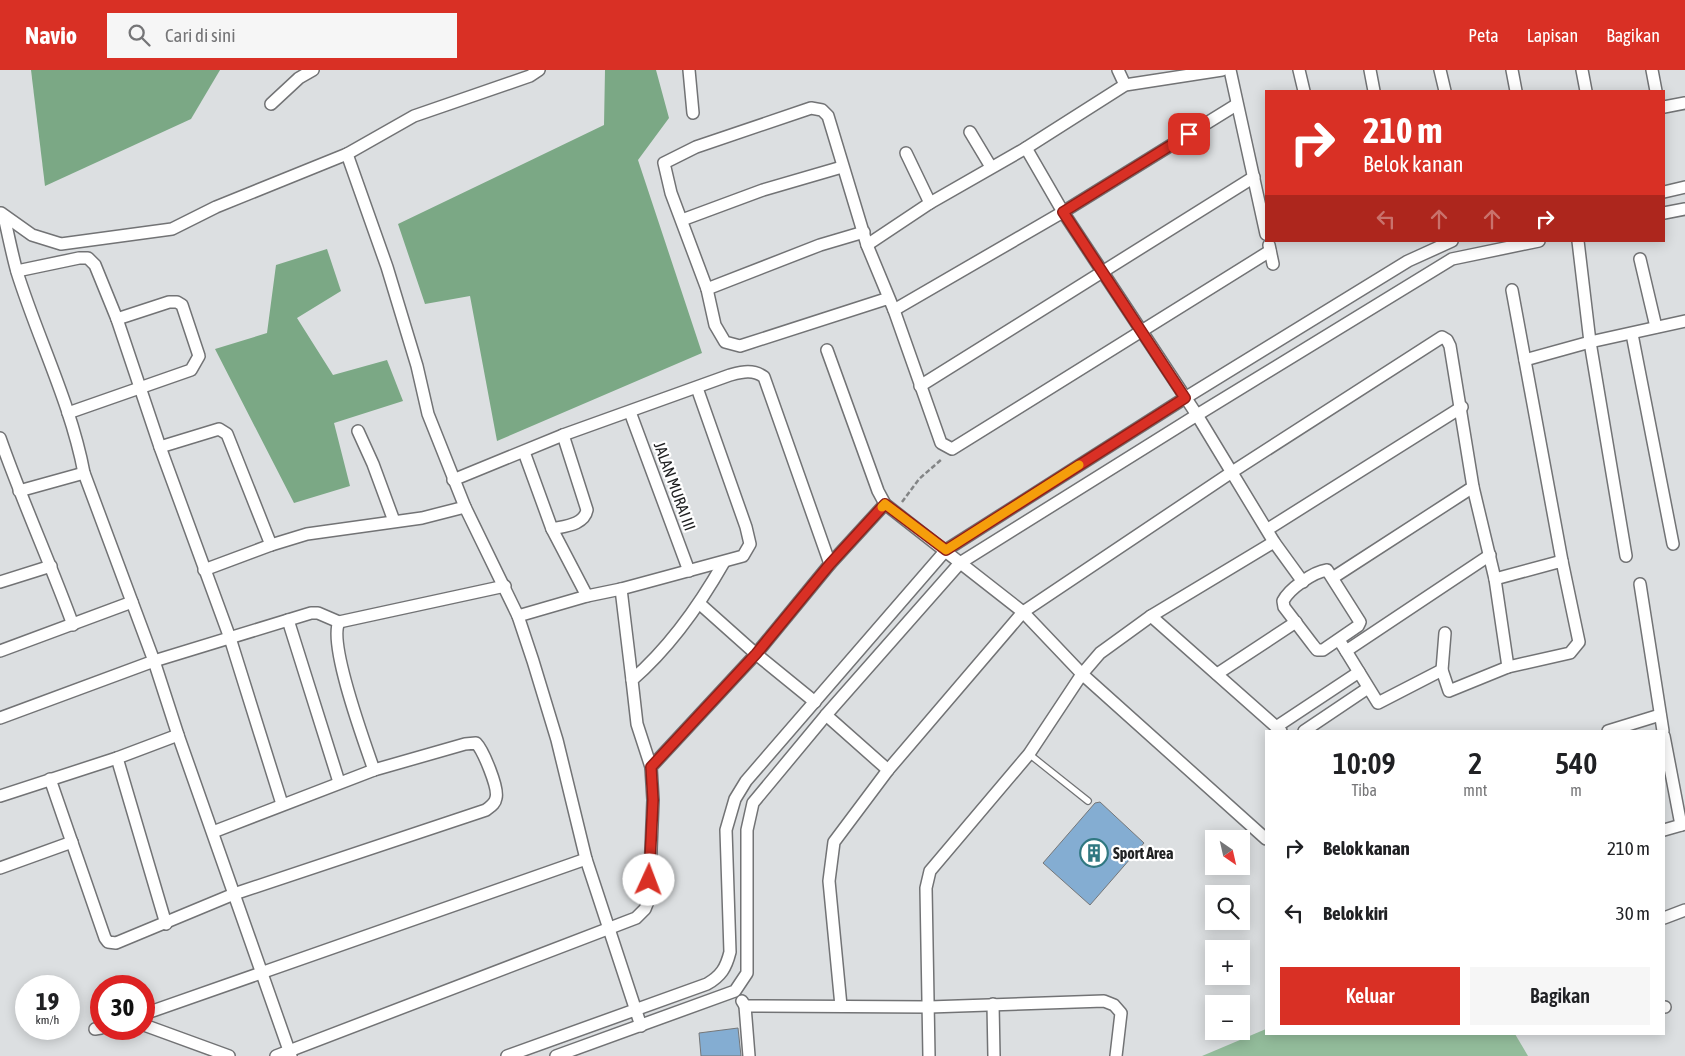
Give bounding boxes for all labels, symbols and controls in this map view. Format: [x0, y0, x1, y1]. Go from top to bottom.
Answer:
search box [107, 13, 457, 58]
icon: search [125, 21, 153, 49]
text: Navio [25, 22, 77, 49]
text: Cari di sini [165, 24, 236, 46]
text: Peta [1468, 25, 1499, 46]
text: Lapisan [1527, 25, 1578, 46]
text: Bagikan [1606, 25, 1660, 46]
icon: right [1280, 110, 1345, 175]
text: 210 m [1363, 110, 1442, 150]
pin [1168, 113, 1210, 155]
icon: arrive [1175, 120, 1203, 148]
text: Belok kanan [1363, 151, 1464, 177]
icon: left [1372, 205, 1400, 233]
icon: ahead [1425, 205, 1453, 233]
icon: ahead [1478, 205, 1506, 233]
icon: right [1531, 205, 1559, 233]
street label: JALAN MURAI III [651, 439, 699, 533]
text: 10:09 [1333, 746, 1396, 780]
text: 2 [1468, 746, 1482, 780]
text: 540 [1555, 746, 1597, 780]
text: Tiba [1351, 781, 1377, 799]
text: mnt [1463, 781, 1487, 799]
text: m [1570, 781, 1582, 799]
north arrow [1205, 830, 1250, 875]
map controls [1205, 830, 1250, 1040]
icon: right [1280, 834, 1308, 862]
text: Belok kanan [1323, 837, 1410, 859]
text: 210 m [1607, 837, 1650, 859]
building icon: Sport Area [1079, 838, 1109, 868]
place label: Sport Area [1113, 844, 1173, 862]
position arrow [622, 853, 674, 905]
button: search [1205, 885, 1250, 930]
icon: left [1280, 899, 1308, 927]
text: Belok kiri [1323, 902, 1388, 924]
text: 30 m [1616, 902, 1650, 924]
button: + [1205, 940, 1250, 985]
button: Keluar [1280, 967, 1460, 1025]
button: Bagikan [1470, 967, 1650, 1025]
speed limit sign: 30 [90, 975, 155, 1040]
text: 19 [36, 987, 59, 1015]
button: − [1205, 995, 1250, 1040]
text: km/h [36, 1013, 59, 1027]

